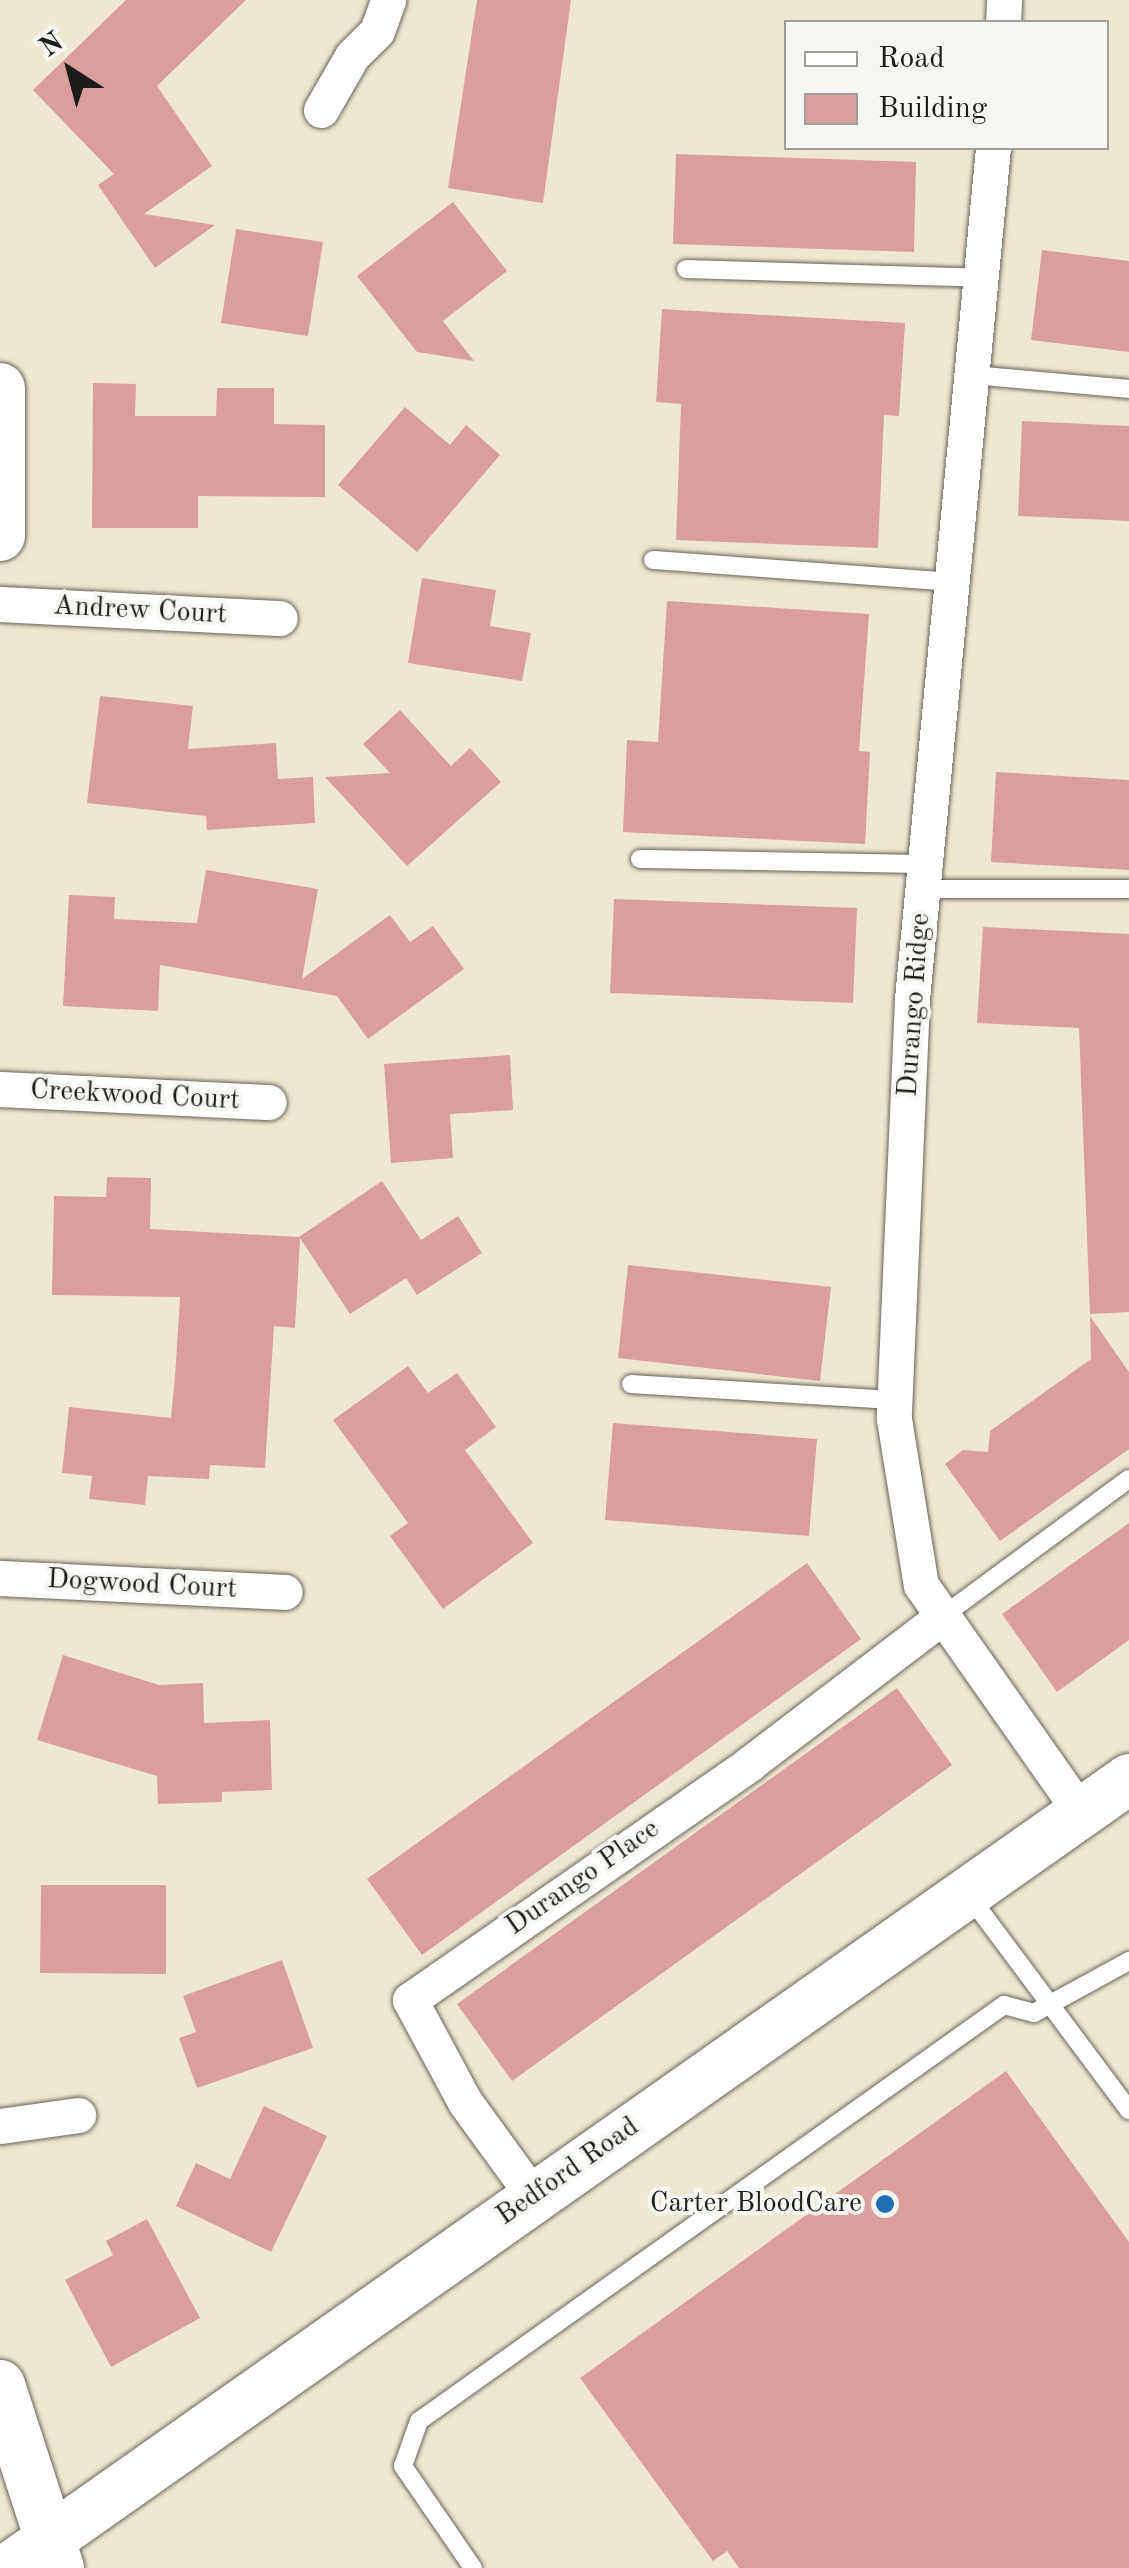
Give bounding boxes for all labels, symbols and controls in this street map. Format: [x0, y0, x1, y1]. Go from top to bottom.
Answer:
north arrow [20, 20, 120, 120]
legend [784, 20, 1109, 150]
text: N [35, 28, 69, 63]
text: Road [878, 44, 945, 74]
text: Building [878, 94, 987, 124]
street label: Andrew Court [52, 590, 228, 632]
street label: Durango Ridge [892, 912, 938, 1098]
street label: Creekwood Court [29, 1074, 241, 1118]
street label: Dogwood Court [46, 1563, 238, 1607]
street label: Durango Place [500, 1813, 666, 1943]
street label: Bedford Road [490, 2111, 646, 2233]
place label: Carter BloodCare [650, 2187, 862, 2221]
marker: Carter BloodCare [872, 2191, 898, 2217]

